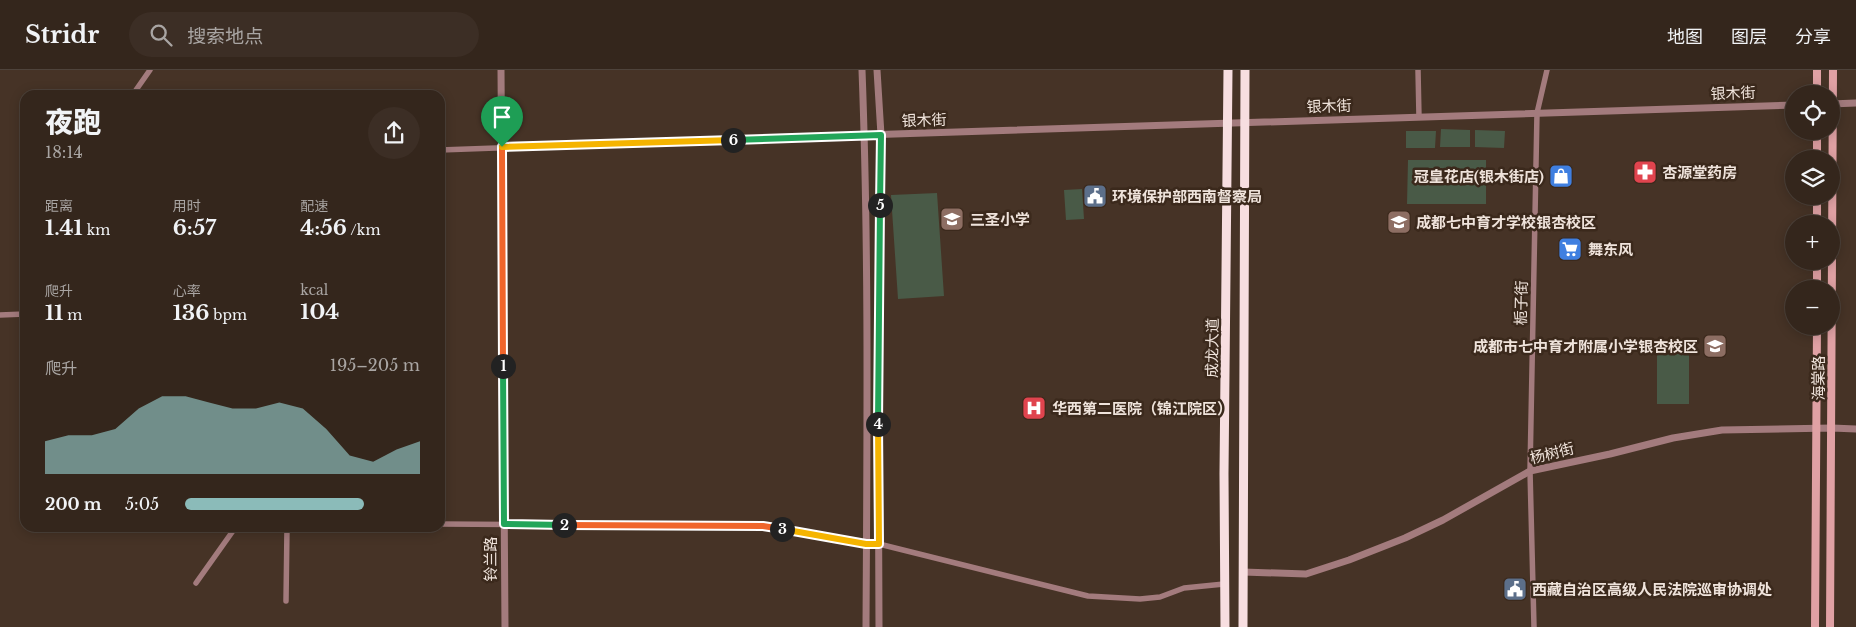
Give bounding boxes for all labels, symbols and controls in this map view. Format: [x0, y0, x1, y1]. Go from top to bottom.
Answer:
search box [129, 12, 479, 57]
text: Stridr [25, 20, 99, 49]
icon: search [147, 21, 175, 49]
text: 搜索地点 [187, 25, 263, 48]
text: 地图 [1667, 26, 1703, 48]
text: 图层 [1731, 26, 1767, 48]
text: 分享 [1795, 26, 1831, 48]
street label: 银木街 [1710, 83, 1756, 103]
map controls [1785, 85, 1840, 335]
button: locate [1785, 85, 1840, 140]
pin [481, 96, 523, 147]
street label: 银木街 [1306, 96, 1352, 116]
icon: arrive [488, 103, 516, 131]
text: 夜跑 [45, 105, 101, 140]
button: share [368, 107, 420, 159]
street label: 银木街 [901, 110, 947, 130]
pin: 6 [720, 128, 746, 152]
text: 6 [729, 131, 738, 149]
text: 18:14 [45, 142, 83, 162]
button: layers [1785, 150, 1840, 205]
pharmacy icon: 杏源堂药房 [1632, 159, 1658, 185]
shop icon: 冠皇花店(银木街店) [1548, 163, 1574, 189]
place label: 杏源堂药房 [1662, 163, 1737, 182]
place label: 冠皇花店(银木街店) [1414, 167, 1544, 186]
public building icon: 环境保护部西南督察局 [1082, 183, 1108, 209]
place label: 环境保护部西南督察局 [1112, 187, 1262, 206]
pin: 5 [868, 192, 892, 218]
text: 5 [876, 196, 885, 214]
text: 距离 [45, 197, 73, 215]
text: 用时 [173, 197, 201, 215]
text: 配速 [300, 197, 328, 215]
school or university icon: 三圣小学 [939, 206, 965, 232]
school or university icon: 成都七中育才学校银杏校区 [1386, 209, 1412, 235]
place label: 三圣小学 [970, 210, 1030, 229]
place label: 成都七中育才学校银杏校区 [1416, 213, 1596, 232]
text: 1.41 [45, 215, 83, 241]
text: 6:57 [173, 215, 216, 241]
text: 4:56 [300, 215, 347, 241]
button: + [1785, 215, 1840, 270]
text: km [83, 221, 110, 239]
text: /km [347, 221, 380, 239]
supermarket icon: 舞东风 [1557, 236, 1583, 262]
place label: 舞东风 [1588, 240, 1633, 259]
street label: 栀子街 [1511, 280, 1531, 326]
button: − [1785, 280, 1840, 335]
text: kcal [300, 281, 328, 299]
text: 爬升 [45, 282, 73, 300]
text: 心率 [173, 282, 201, 300]
text: 104 [300, 299, 339, 325]
text: 11 [45, 300, 63, 326]
text: 136 [173, 300, 209, 326]
text: m [63, 306, 82, 324]
text: bpm [209, 306, 247, 324]
street label: 成龙大道 [1202, 318, 1222, 378]
school or university icon: 成都市七中育才附属小学银杏校区 [1702, 333, 1728, 359]
place label: 成都市七中育才附属小学银杏校区 [1473, 337, 1698, 356]
pin: 1 [490, 354, 516, 378]
text: 195–205 m [330, 355, 420, 375]
street label: 海棠路 [1809, 355, 1828, 401]
text: 1 [500, 357, 507, 375]
text: 爬升 [45, 358, 77, 378]
hospital icon: 华西第二医院（锦江院区） [1021, 395, 1047, 421]
place label: 华西第二医院（锦江院区） [1052, 399, 1232, 418]
pin: 4 [866, 412, 890, 436]
text: 4 [874, 415, 883, 433]
street label: 杨树街 [1528, 438, 1576, 468]
text: 200 m [45, 494, 102, 514]
text: 5:05 [125, 494, 159, 514]
pin: 2 [552, 512, 576, 538]
text: 2 [560, 516, 569, 534]
pin: 3 [770, 516, 794, 542]
text: 3 [778, 520, 787, 538]
street label: 铃兰路 [481, 536, 500, 582]
public building icon: 西藏自治区高级人民法院巡审协调处 [1502, 576, 1528, 602]
place label: 西藏自治区高级人民法院巡审协调处 [1532, 580, 1772, 599]

